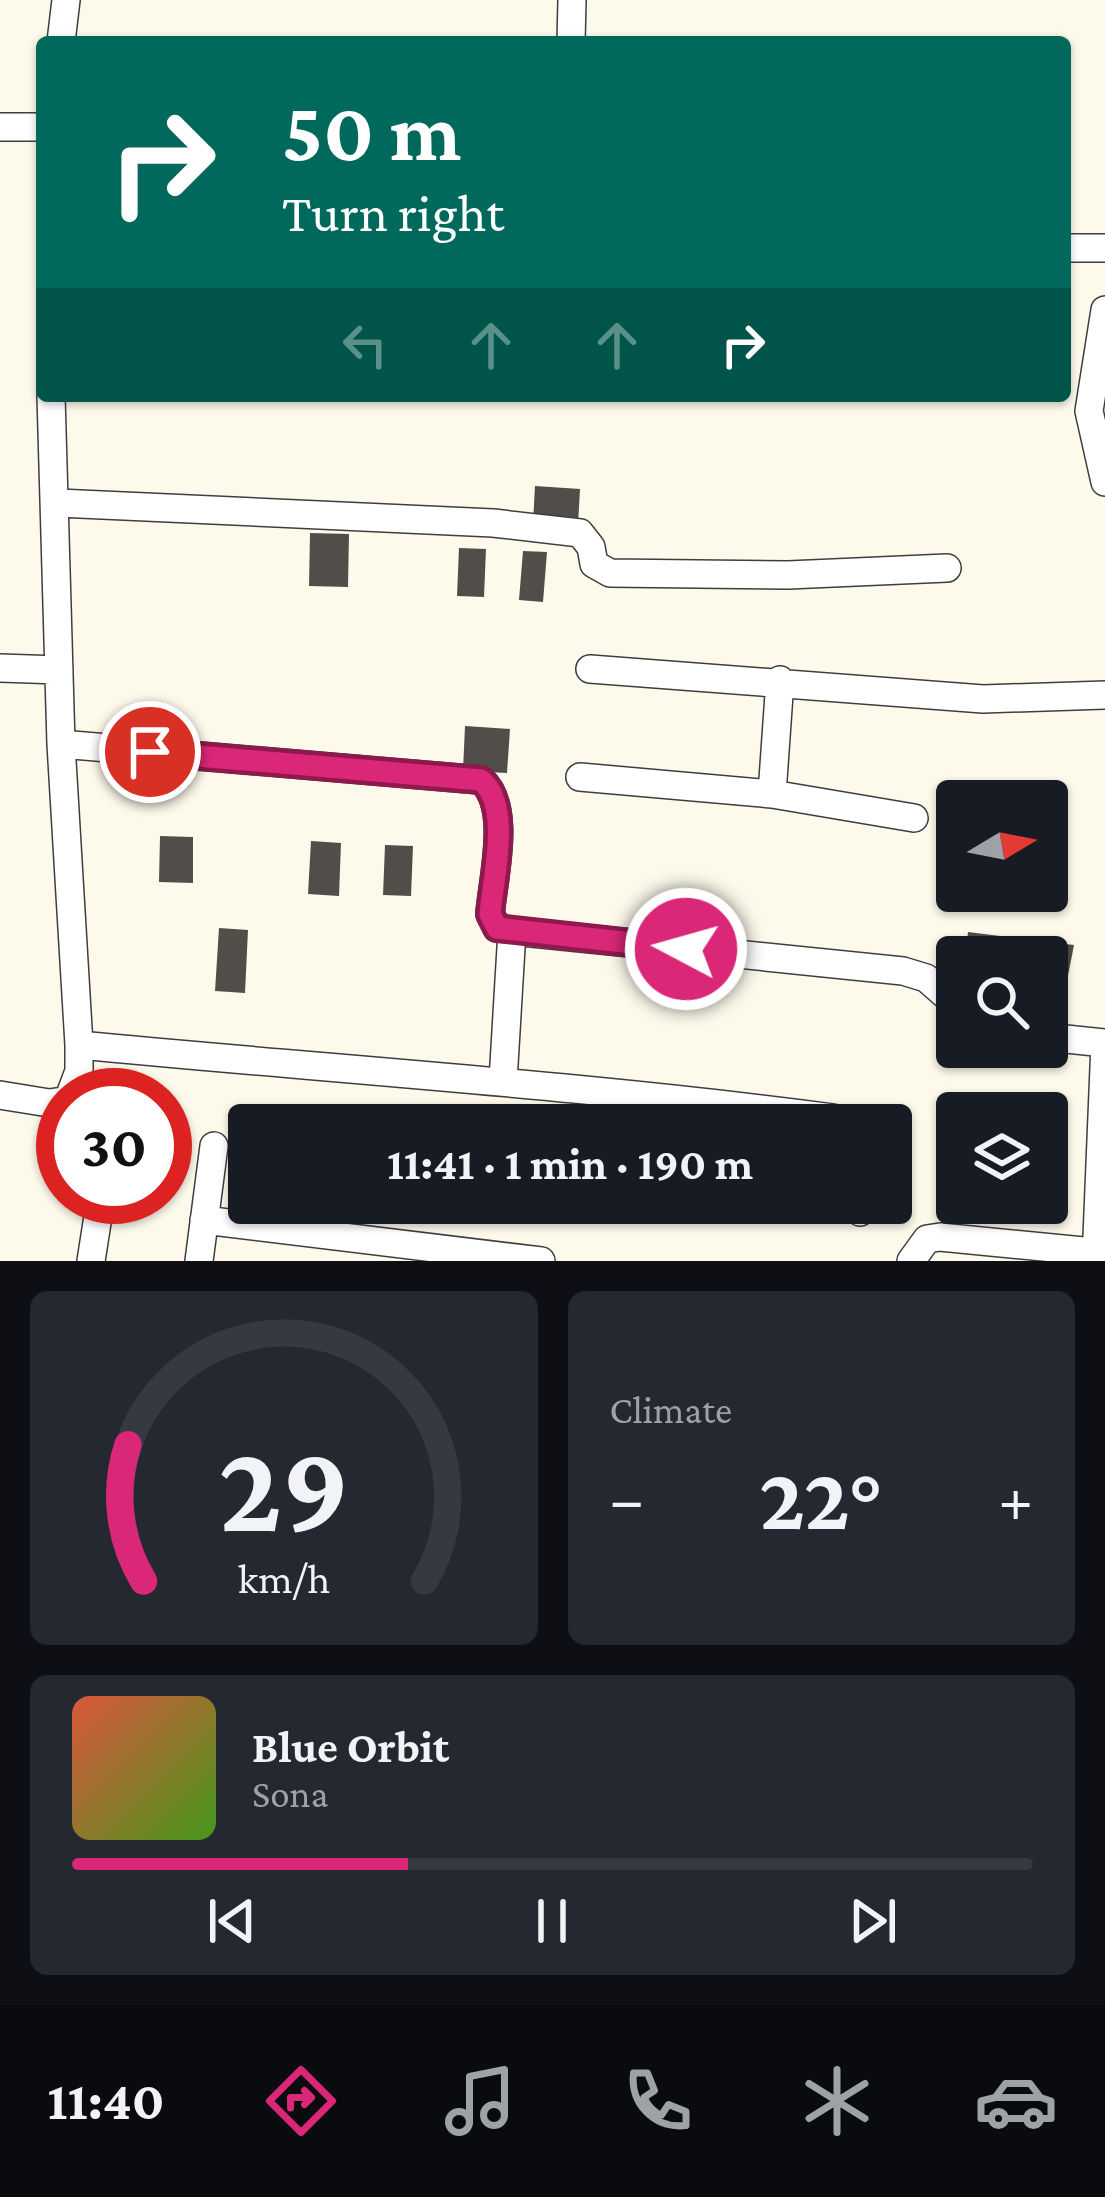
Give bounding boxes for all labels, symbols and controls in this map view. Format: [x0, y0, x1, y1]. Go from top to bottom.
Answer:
icon: right [84, 84, 240, 240]
text: 50 m [282, 85, 461, 178]
text: Turn right [282, 183, 504, 243]
icon: left [332, 312, 398, 378]
icon: ahead [458, 312, 524, 378]
icon: ahead [584, 312, 650, 378]
icon: right [710, 312, 776, 378]
pin [99, 701, 201, 803]
icon: arrive [117, 719, 183, 785]
north arrow [936, 780, 1068, 912]
map controls [936, 780, 1068, 1224]
position arrow [623, 886, 749, 1012]
button: search [936, 936, 1068, 1068]
speed limit sign: 30 [36, 1068, 192, 1224]
button: layers [936, 1092, 1068, 1224]
text: 11:41 · 1 min · 190 m [387, 1139, 753, 1189]
text: Climate [610, 1388, 732, 1431]
text: 29 [218, 1418, 349, 1557]
text: 22° [759, 1448, 883, 1548]
text: − [610, 1462, 644, 1535]
text: + [998, 1462, 1033, 1535]
text: km/h [238, 1555, 330, 1602]
text: Blue Orbit [252, 1722, 449, 1772]
text: Sona [252, 1772, 329, 1815]
icon: previous [199, 1888, 265, 1954]
icon: pause [519, 1888, 585, 1954]
icon: next [840, 1888, 906, 1954]
icon: directions [259, 2059, 343, 2143]
icon: music [438, 2059, 522, 2143]
icon: phone [616, 2059, 700, 2143]
icon: climate [795, 2059, 879, 2143]
icon: car [974, 2059, 1058, 2143]
text: 11:40 [47, 2071, 165, 2131]

